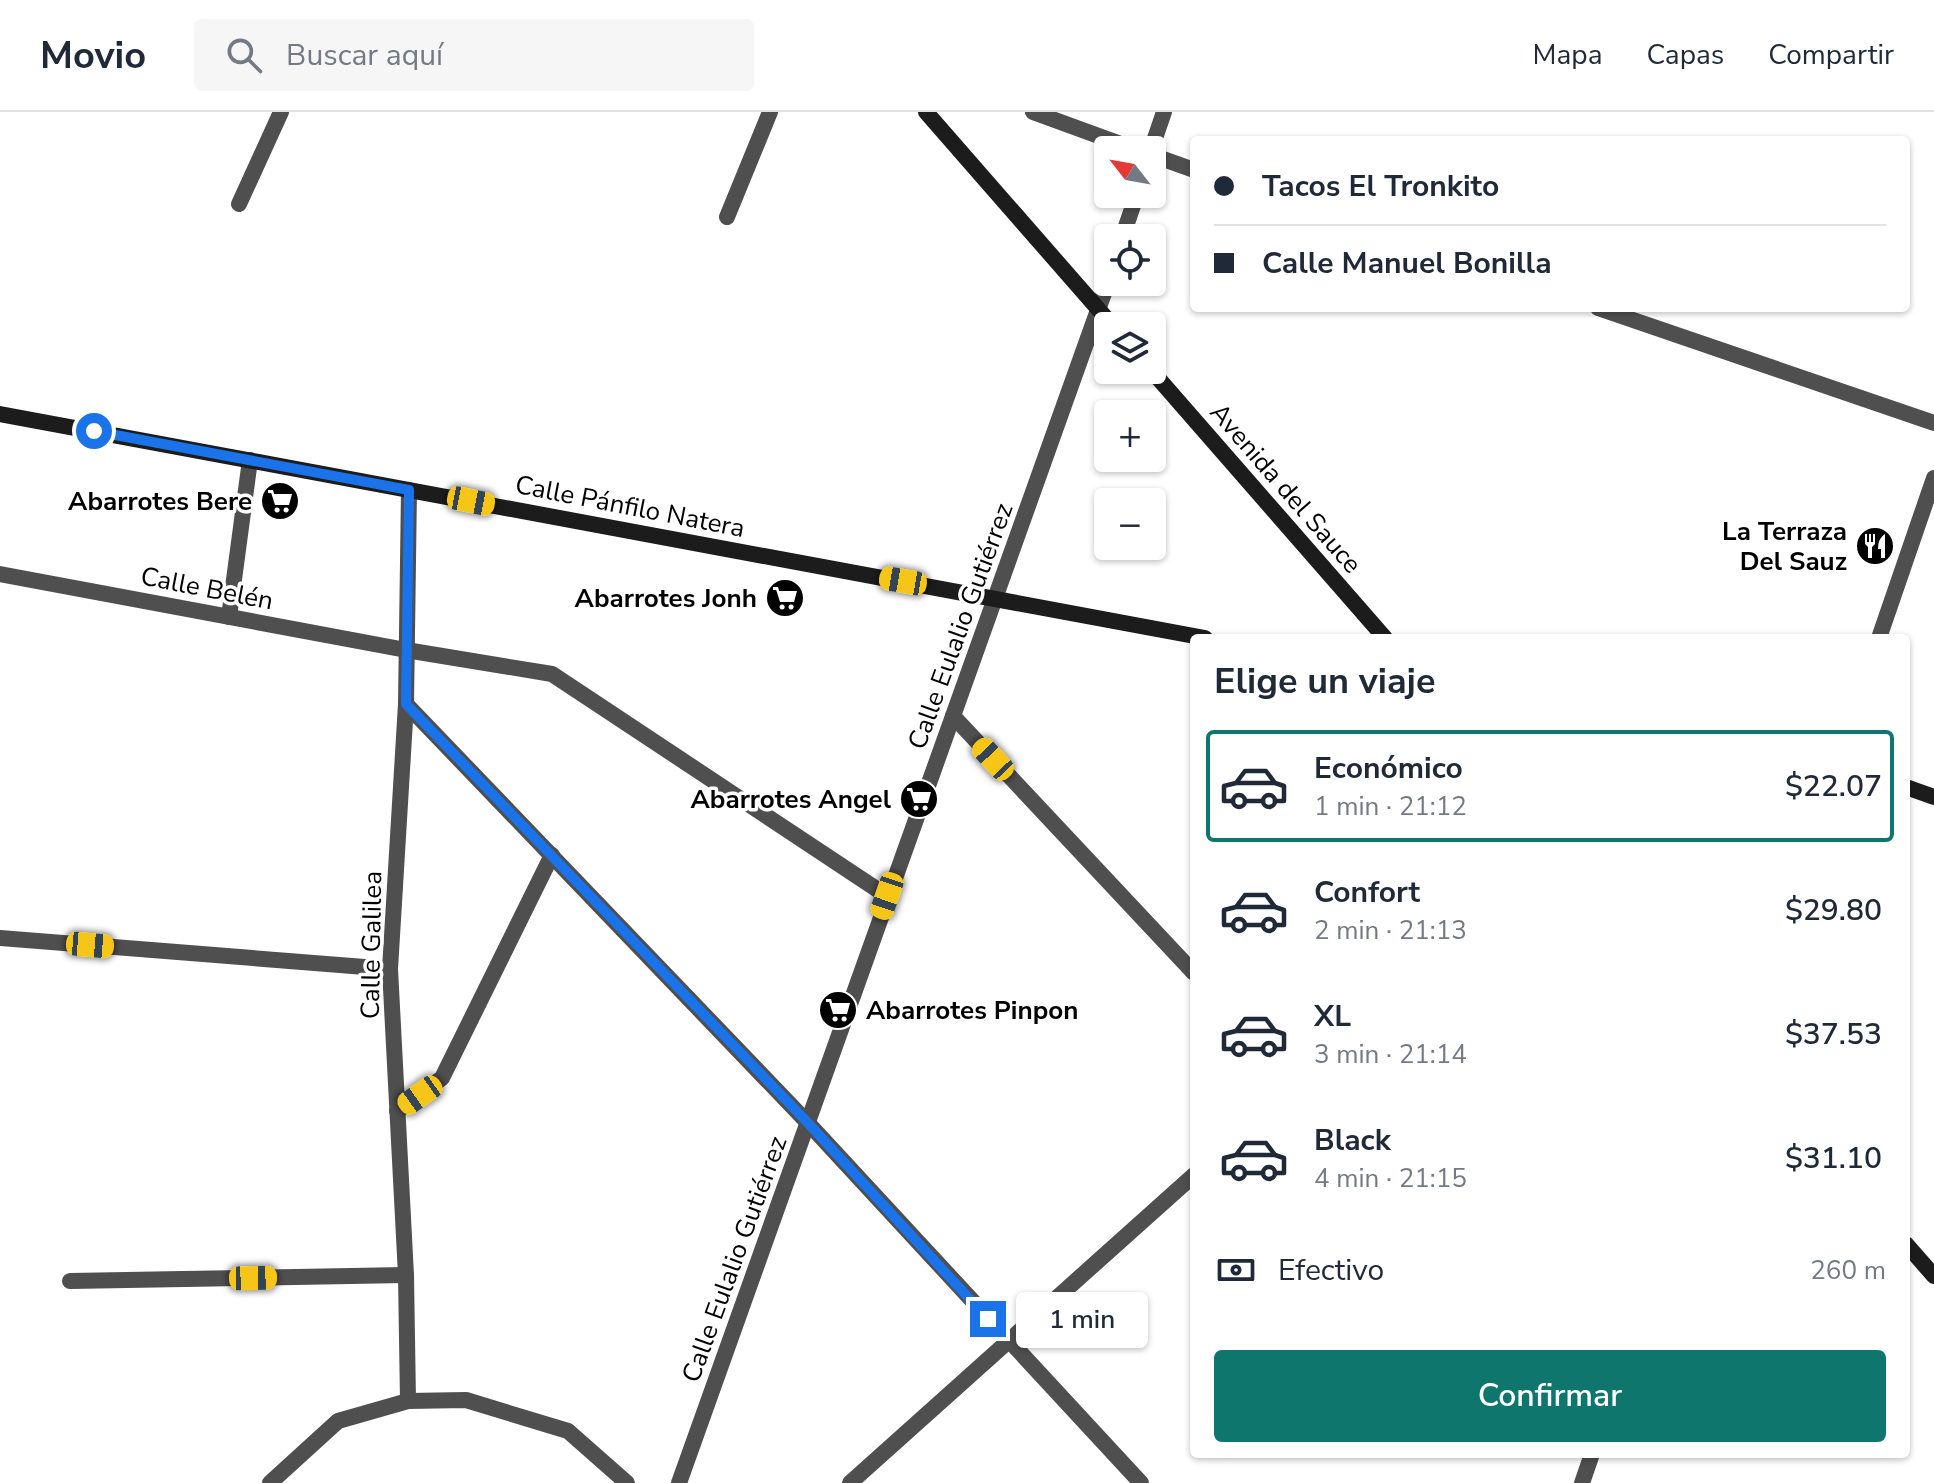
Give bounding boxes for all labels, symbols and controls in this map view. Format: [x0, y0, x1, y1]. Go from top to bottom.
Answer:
search box [194, 19, 754, 91]
text: Movio [40, 30, 146, 81]
icon: search [222, 33, 266, 77]
text: Buscar aquí [286, 35, 443, 76]
text: Mapa [1533, 36, 1602, 74]
text: Capas [1646, 36, 1724, 74]
text: Compartir [1768, 36, 1894, 74]
north arrow [1094, 136, 1166, 208]
map controls [1094, 136, 1166, 560]
text: Tacos El Tronkito [1262, 166, 1499, 207]
button: locate [1094, 224, 1166, 296]
text: Calle Manuel Bonilla [1262, 243, 1552, 284]
button: layers [1094, 312, 1166, 384]
street label: Avenida del Sauce [1202, 396, 1369, 581]
button: + [1094, 400, 1166, 472]
route start [76, 413, 112, 449]
street label: Calle Pánfilo Natera [512, 467, 748, 546]
supermarket icon: Abarrotes Bere [259, 480, 301, 522]
place label: Abarrotes Bere [68, 484, 252, 519]
car [445, 485, 497, 517]
button: − [1094, 488, 1166, 560]
street label: Calle Eulalio Gutiérrez [900, 498, 1021, 754]
place label: La Terraza Del Sauz [1722, 514, 1847, 579]
restaurant icon: La Terraza Del Sauz [1854, 525, 1896, 567]
street label: Calle Belén [138, 559, 276, 618]
car [877, 565, 929, 597]
supermarket icon: Abarrotes Jonh [764, 577, 806, 619]
place label: Abarrotes Jonh [575, 581, 757, 616]
text: Elige un viaje [1214, 657, 1435, 706]
car [968, 733, 1018, 785]
text: Económico [1314, 748, 1463, 789]
icon: car [1218, 750, 1290, 822]
text: $22.07 [1785, 766, 1882, 807]
supermarket icon: Abarrotes Angel [898, 778, 940, 820]
place label: Abarrotes Angel [691, 782, 892, 817]
text: 1 min · 21:12 [1314, 789, 1467, 824]
car [868, 869, 906, 923]
street label: Calle Galilea [353, 871, 390, 1019]
text: Confort [1314, 872, 1420, 913]
icon: car [1218, 874, 1290, 946]
text: $29.80 [1785, 890, 1882, 931]
text: 2 min · 21:13 [1314, 913, 1467, 948]
car [65, 931, 115, 959]
supermarket icon: Abarrotes Pinpon [817, 989, 859, 1031]
place label: Abarrotes Pinpon [866, 993, 1078, 1028]
text: XL [1314, 996, 1351, 1037]
icon: car [1218, 998, 1290, 1070]
text: $37.53 [1785, 1014, 1882, 1055]
text: 3 min · 21:14 [1314, 1037, 1467, 1072]
car [393, 1071, 447, 1119]
text: Black [1314, 1120, 1391, 1161]
icon: car [1218, 1122, 1290, 1194]
street label: Calle Eulalio Gutiérrez [674, 1131, 795, 1387]
text: $31.10 [1785, 1138, 1882, 1179]
text: 4 min · 21:15 [1314, 1161, 1467, 1196]
icon: cash [1214, 1248, 1258, 1292]
text: Efectivo [1278, 1250, 1384, 1291]
text: 260 m [1810, 1253, 1886, 1288]
car [229, 1266, 277, 1290]
callout: 1 min [1016, 1291, 1148, 1347]
route end [970, 1301, 1006, 1337]
text: 1 min [1049, 1302, 1115, 1337]
button: Confirmar [1214, 1350, 1886, 1442]

